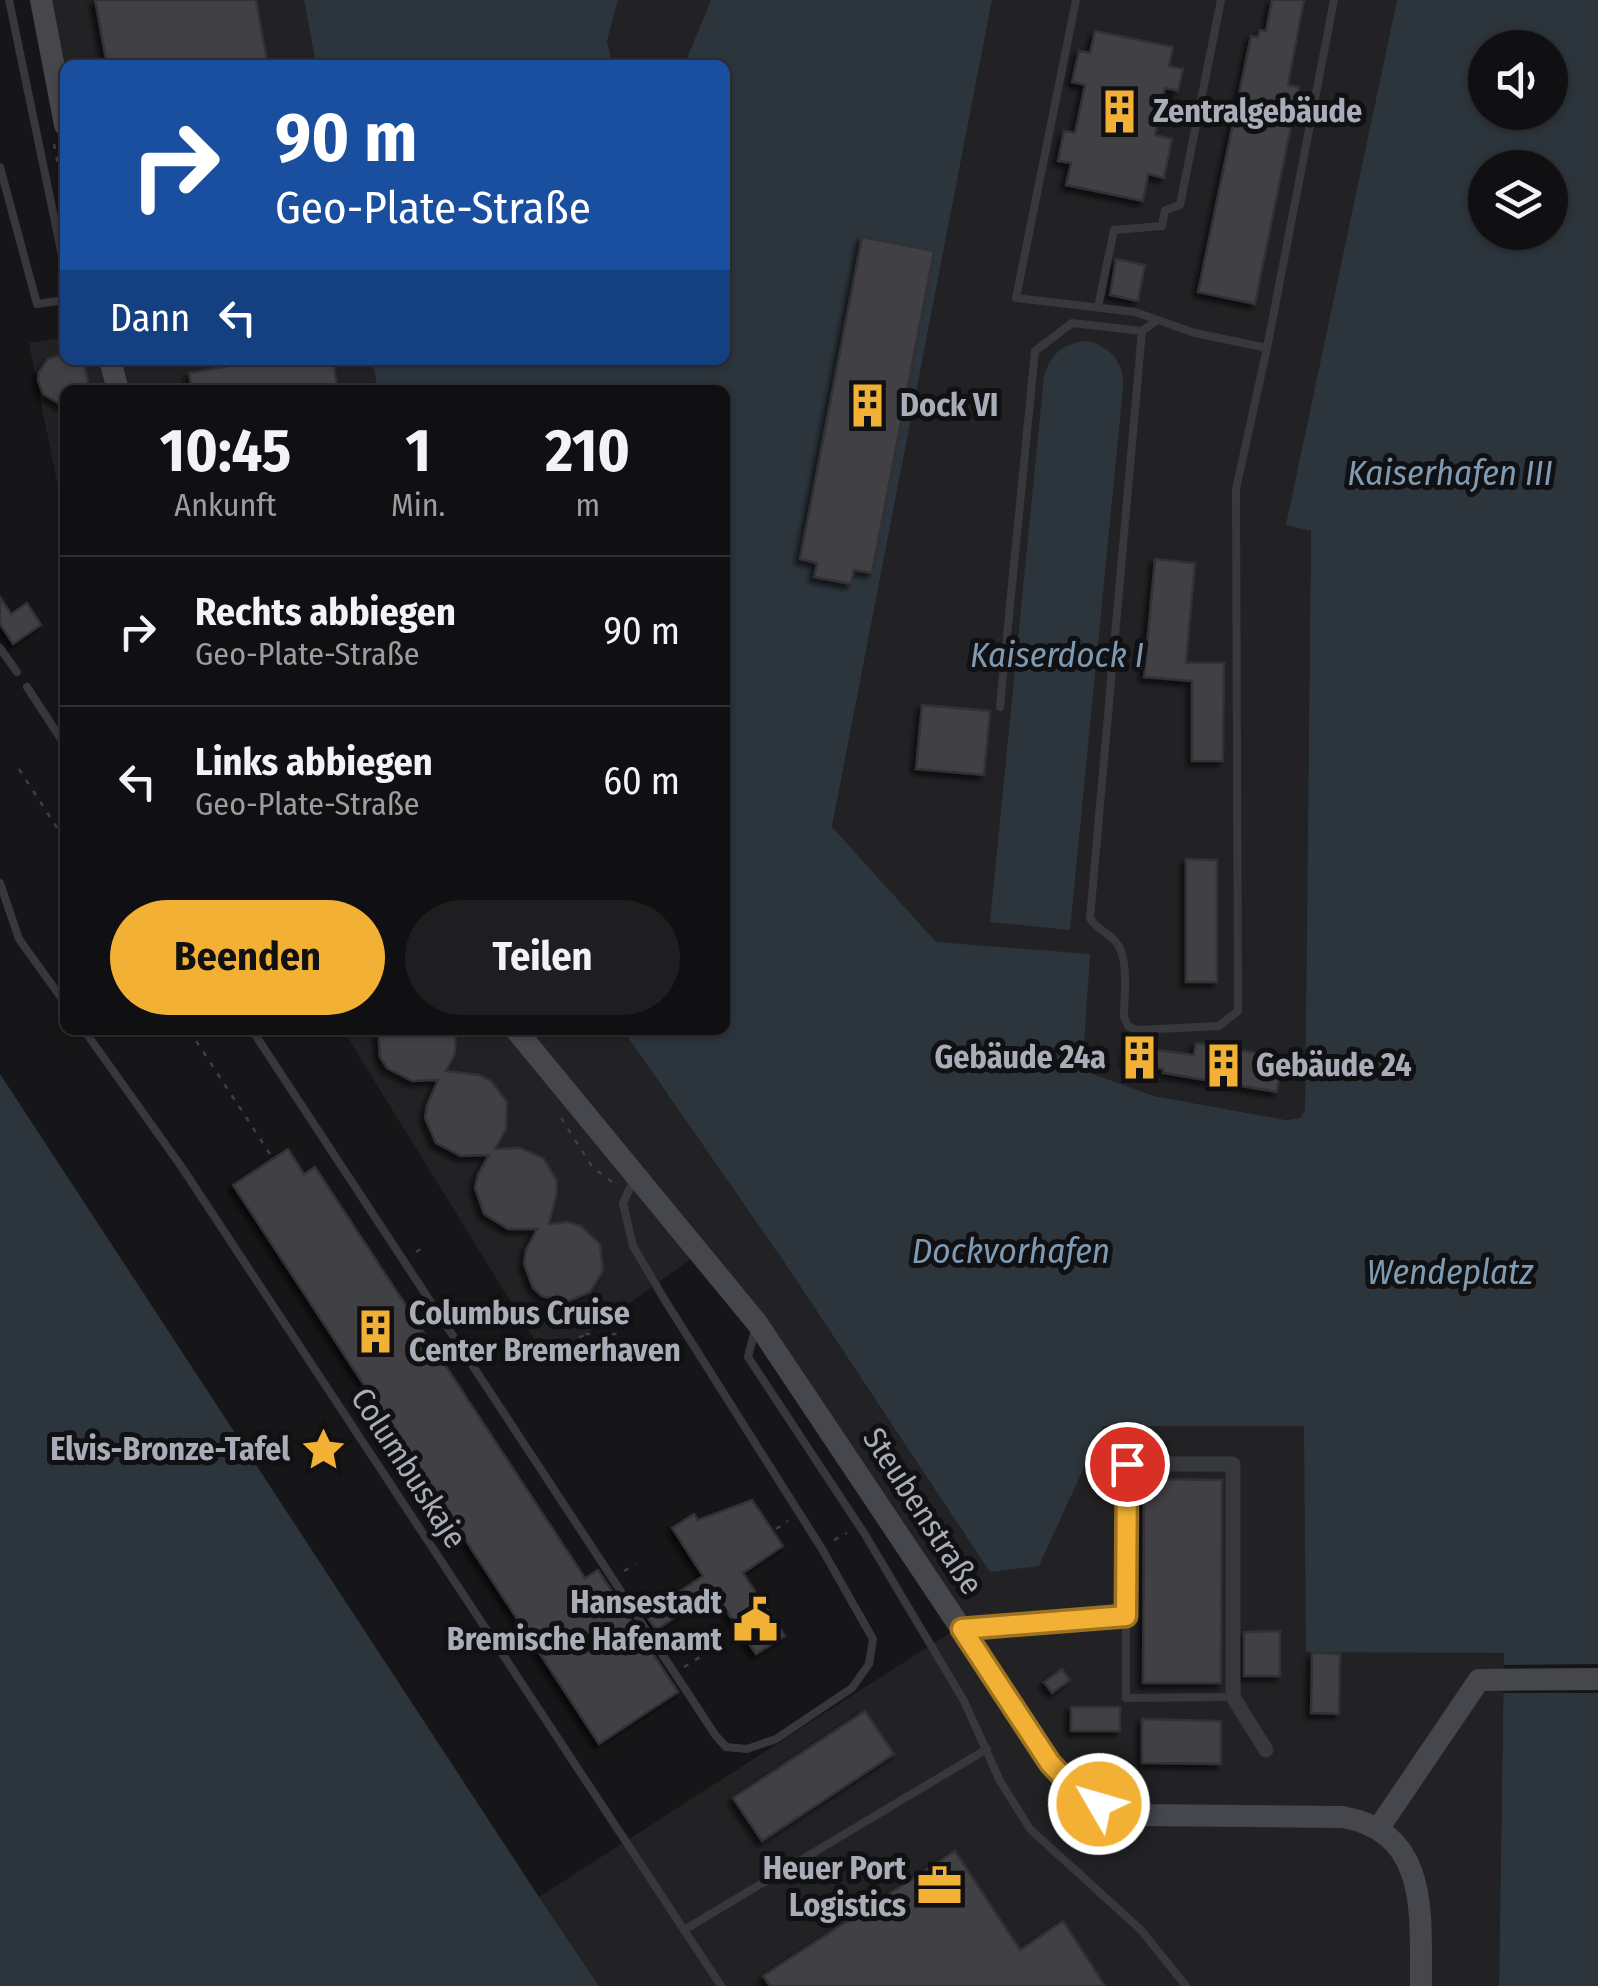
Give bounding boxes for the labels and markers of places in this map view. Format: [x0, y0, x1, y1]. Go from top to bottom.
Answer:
building icon: Zentralgebäude [1096, 87, 1144, 135]
place label: Zentralgebäude [1153, 92, 1362, 130]
building icon: Dock VI [843, 381, 891, 429]
place label: Dock VI [900, 386, 998, 424]
building icon: Gebäude 24a [1115, 1033, 1163, 1081]
place label: Gebäude 24a [934, 1038, 1106, 1076]
building icon: Gebäude 24 [1199, 1041, 1247, 1089]
place label: Gebäude 24 [1256, 1046, 1412, 1084]
place label: Columbus Cruise Center Bremerhaven [409, 1294, 681, 1369]
building icon: Columbus Cruise Center Bremerhaven [352, 1307, 400, 1355]
pin [1085, 1422, 1170, 1507]
place icon: Elvis-Bronze-Tafel [299, 1425, 347, 1473]
place label: Elvis-Bronze-Tafel [50, 1430, 290, 1468]
place label: Hansestadt Bremische Hafenamt [447, 1583, 723, 1658]
public building icon: Hansestadt Bremische Hafenamt [731, 1596, 779, 1644]
place label: Heuer Port Logistics [763, 1849, 907, 1924]
office icon: Heuer Port Logistics [915, 1862, 963, 1910]

